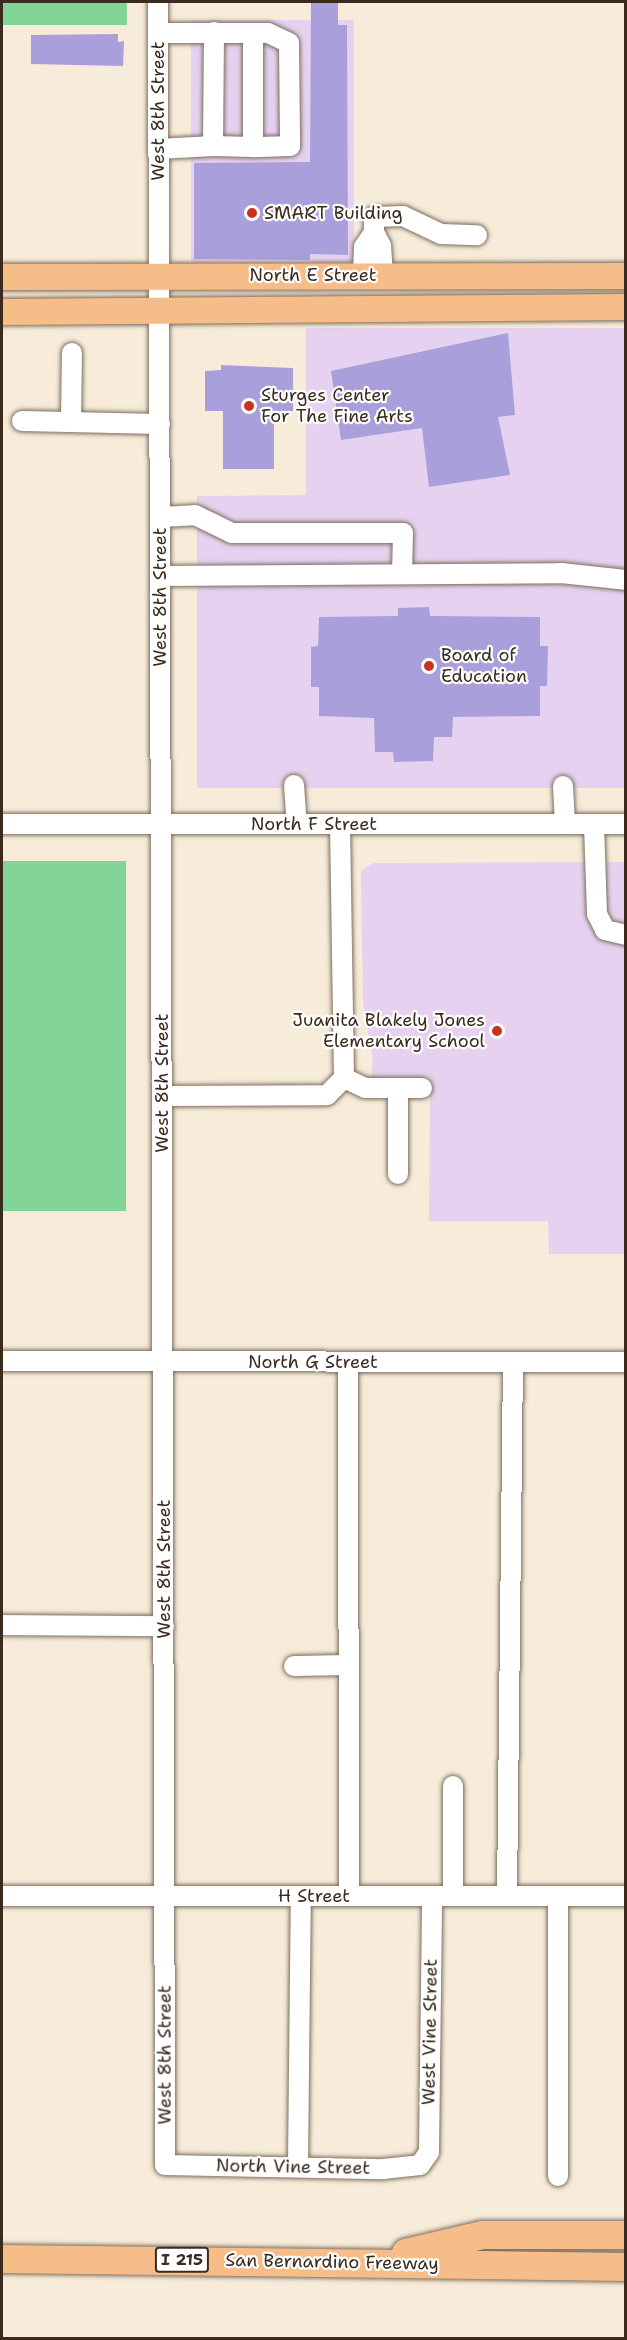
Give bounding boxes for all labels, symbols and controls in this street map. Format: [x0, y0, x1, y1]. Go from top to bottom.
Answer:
street label: West 8th Street [147, 41, 169, 181]
place label: SMART Building [264, 202, 403, 224]
marker: SMART Building [245, 206, 259, 220]
street label: North E Street [249, 264, 377, 286]
place label: Sturges Center For The Fine Arts [261, 385, 413, 428]
marker: Sturges Center For The Fine Arts [242, 399, 256, 413]
street label: West 8th Street [149, 527, 171, 667]
place label: Board of Education [441, 645, 527, 688]
marker: Board of Education [422, 659, 436, 673]
street label: North F Street [251, 813, 377, 835]
place label: Juanita Blakely Jones Elementary School [292, 1010, 485, 1052]
street label: West 8th Street [151, 1013, 173, 1153]
marker: Juanita Blakely Jones Elementary School [490, 1024, 504, 1038]
street label: North G Street [248, 1351, 378, 1373]
street label: West 8th Street [153, 1499, 175, 1639]
street label: H Street [278, 1885, 350, 1907]
street label: West Vine Street [418, 1959, 442, 2105]
street label: West 8th Street [154, 1985, 176, 2125]
street label: North Vine Street [216, 2155, 370, 2179]
road number: I 215 [154, 2247, 210, 2273]
street label: San Bernardino Freeway [225, 2249, 439, 2275]

